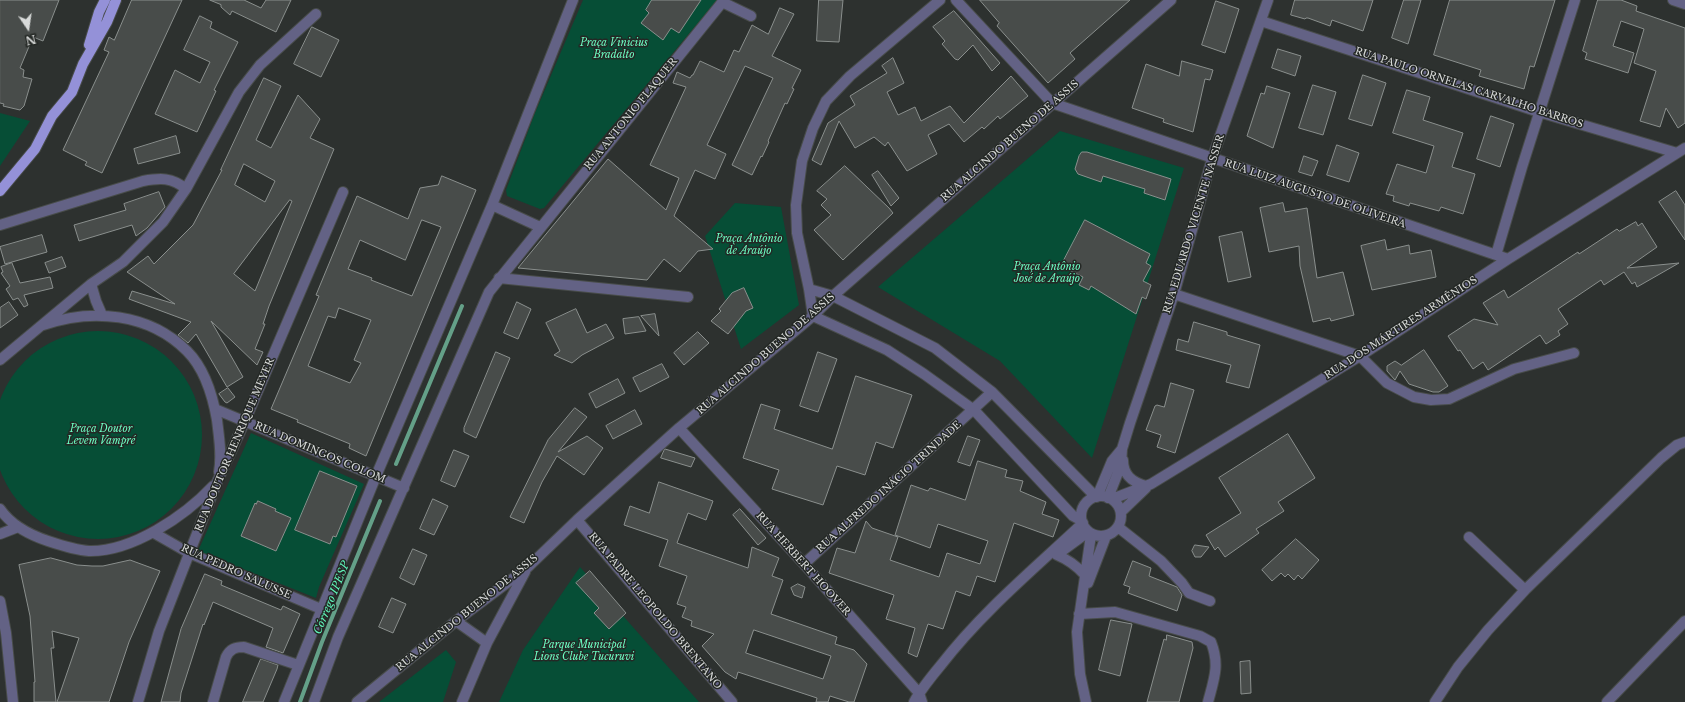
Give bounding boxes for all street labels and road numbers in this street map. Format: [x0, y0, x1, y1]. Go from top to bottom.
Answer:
street label: RUA PAULO ORNELAS CARVALHO BARROS [1353, 45, 1585, 131]
street label: RUA ANTONIO FLAQUER [582, 56, 680, 172]
street label: RUA ALCINDO BUENO DE ASSIS [939, 78, 1081, 204]
street label: RUA EDUARDO VICENTE NASSER [1161, 133, 1227, 315]
street label: RUA LUIZ AUGUSTO DE OLIVEIRA [1223, 157, 1407, 231]
street label: RUA DOS MÁRTIRES ARMÊNIOS [1322, 274, 1480, 382]
street label: RUA ALCINDO BUENO DE ASSIS [695, 291, 837, 417]
street label: RUA DOUTOR HENRIQUE MEYER [193, 356, 277, 534]
street label: RUA ALFREDO INÁCIO TRINDADE [814, 419, 964, 555]
street label: RUA DOMINGOS COLOM [253, 420, 387, 486]
street label: RUA HERBERT HOOVER [753, 510, 853, 618]
street label: RUA PADRE LEOPOLDO BRENTANO [586, 530, 724, 692]
street label: RUA PEDRO SALUSSE [179, 542, 293, 602]
street label: RUA ALCINDO BUENO DE ASSIS [394, 552, 540, 674]

